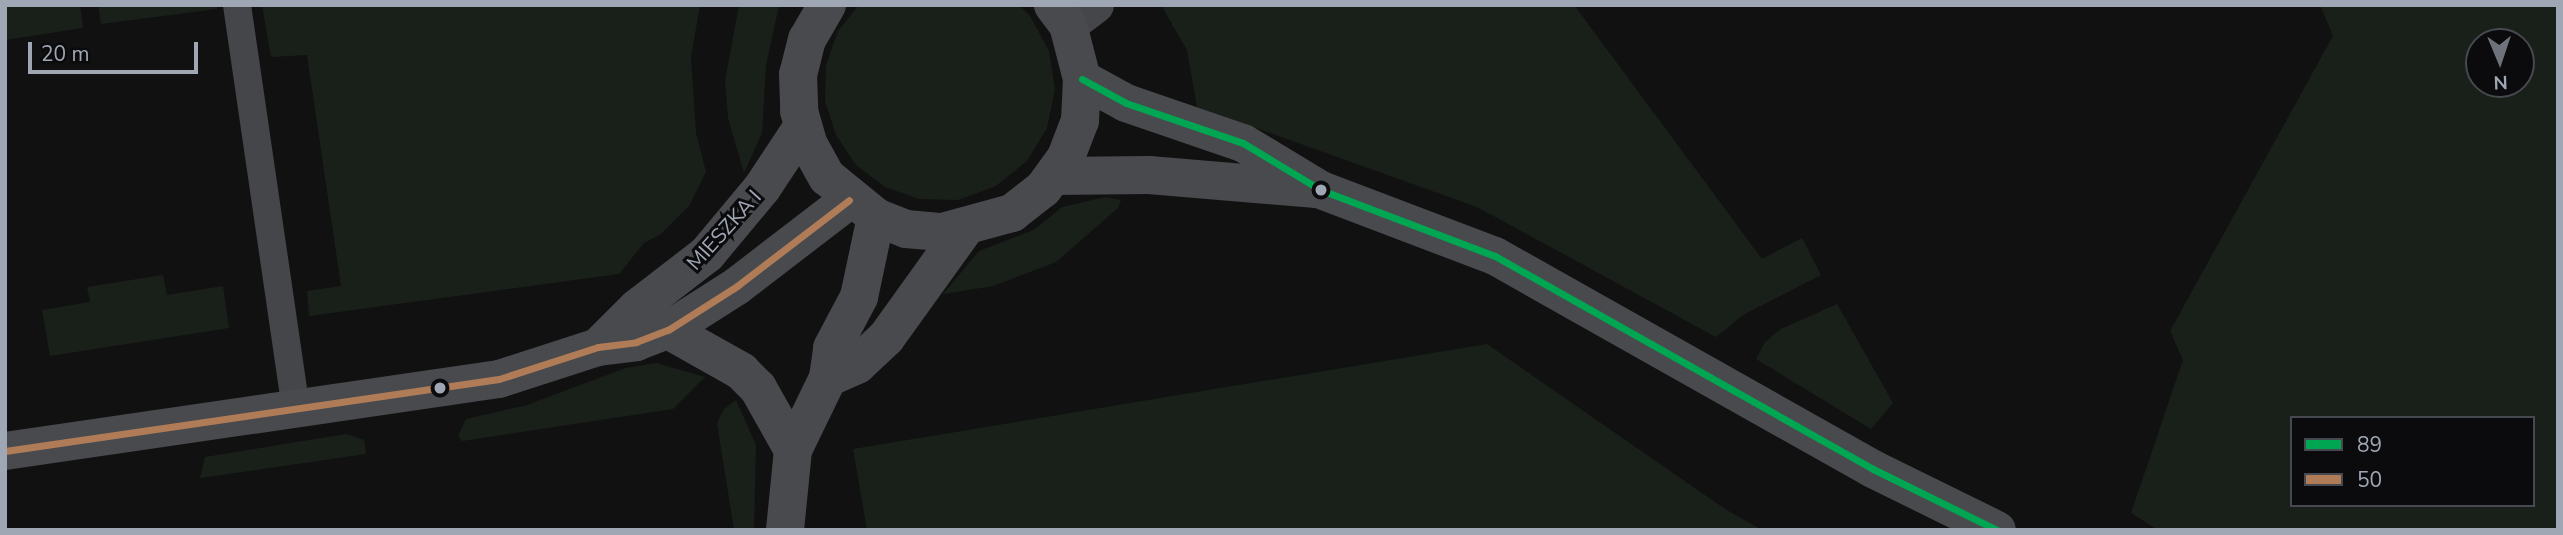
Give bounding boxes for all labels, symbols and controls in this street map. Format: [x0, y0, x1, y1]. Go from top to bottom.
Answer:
scale bar [32, 28, 201, 72]
north arrow [2465, 28, 2535, 98]
text: 20 m [41, 40, 90, 68]
text: N [2493, 69, 2508, 95]
unlabelled marker [1314, 183, 1328, 197]
street label: MIESZKA I [681, 185, 767, 275]
unlabelled marker [433, 381, 447, 395]
legend [2290, 416, 2535, 507]
text: 89 [2357, 431, 2382, 459]
text: 50 [2357, 466, 2382, 494]

